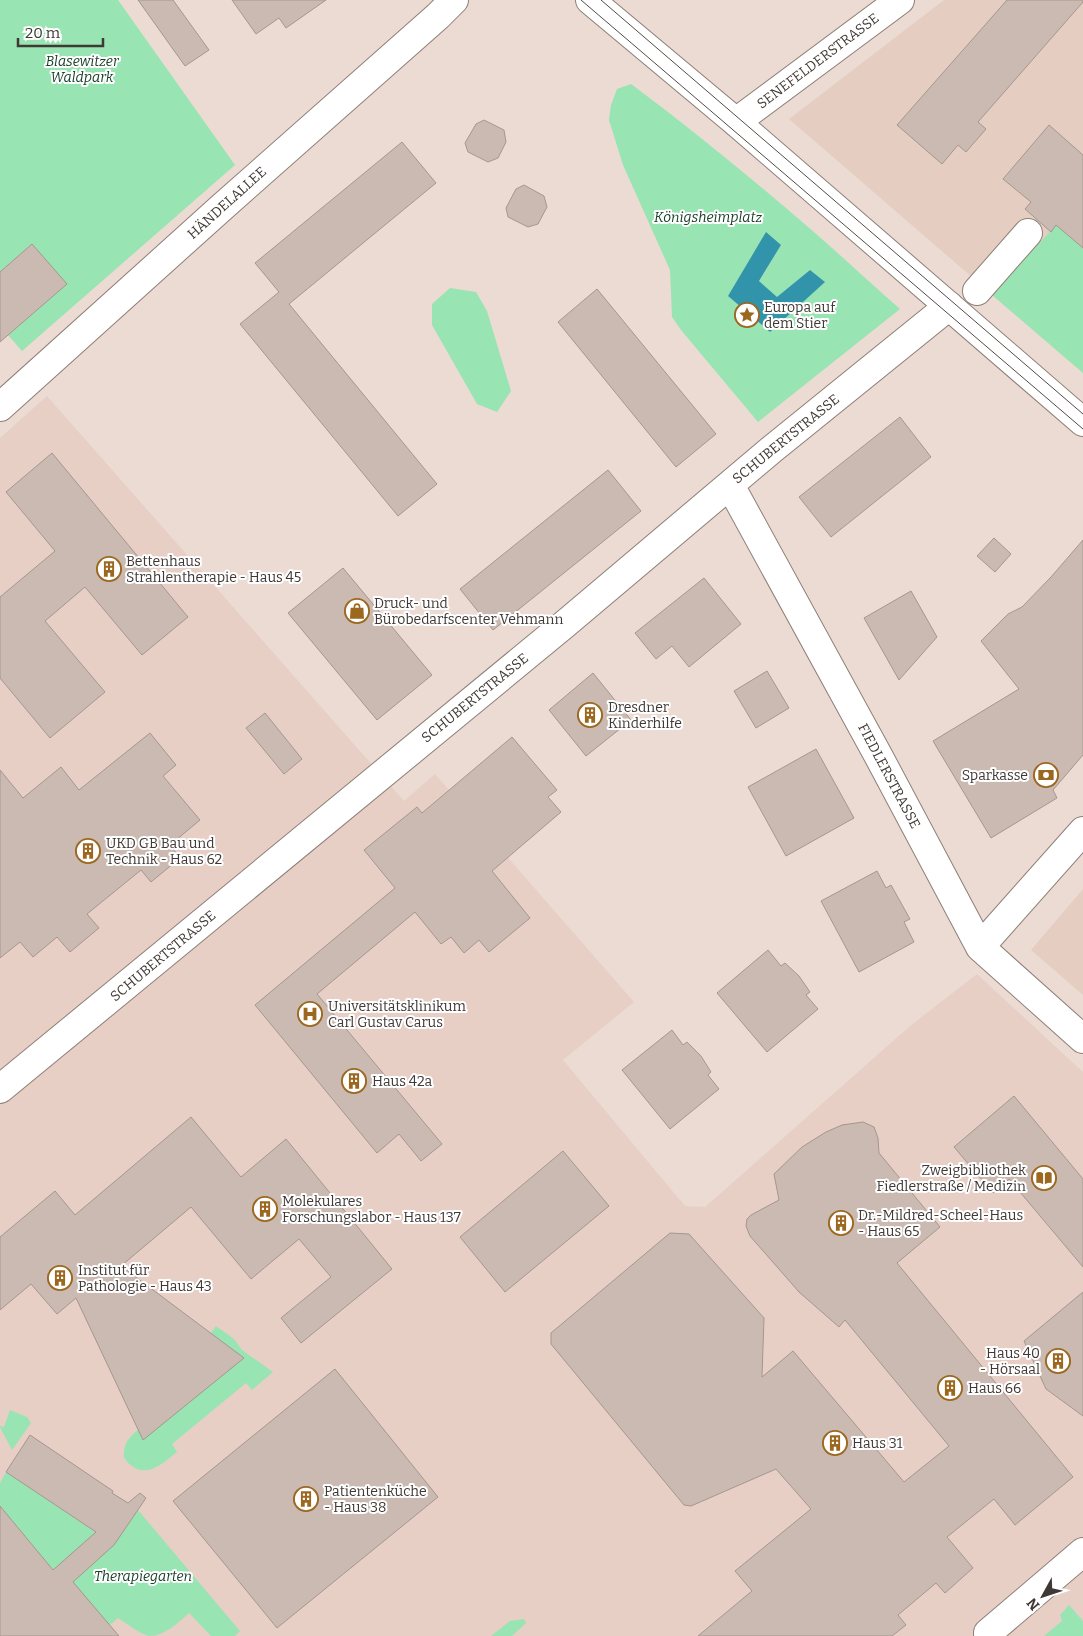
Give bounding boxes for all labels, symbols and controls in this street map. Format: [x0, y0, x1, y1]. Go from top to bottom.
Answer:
street label: SENEFELDERSTRASSE [754, 10, 882, 112]
scale bar [18, 15, 102, 47]
text: 20 m [25, 24, 61, 42]
park label: Blasewitzer Waldpark [45, 53, 120, 86]
street label: HÄNDELALLEE [184, 163, 270, 243]
park label: Königsheimplatz [654, 209, 762, 226]
place label: Europa auf dem Stier [764, 299, 836, 332]
place icon: Europa auf dem Stier [734, 302, 760, 328]
street label: SCHUBERTSTRASSE [729, 391, 843, 487]
place label: Bettenhaus Strahlentherapie - Haus 45 [126, 553, 301, 586]
building icon: Bettenhaus Strahlentherapie - Haus 45 [96, 556, 122, 582]
place label: Druck- und Bürobedarfscenter Vehmann [374, 595, 563, 628]
shop icon: Druck- und Bürobedarfscenter Vehmann [344, 598, 370, 624]
street label: SCHUBERTSTRASSE [418, 650, 532, 746]
place label: Dresdner Kinderhilfe [608, 699, 682, 732]
building icon: Dresdner Kinderhilfe [577, 702, 603, 728]
street label: FIEDLERSTRASSE [854, 721, 924, 831]
bank icon: Sparkasse [1033, 762, 1059, 788]
place label: Sparkasse [962, 767, 1028, 784]
place label: UKD GB Bau und Technik - Haus 62 [106, 835, 222, 868]
building icon: UKD GB Bau und Technik - Haus 62 [75, 838, 101, 864]
street label: SCHUBERTSTRASSE [107, 907, 219, 1005]
place label: Universitätsklinikum Carl Gustav Carus [328, 998, 466, 1031]
hospital icon: Universitätsklinikum Carl Gustav Carus [297, 1001, 323, 1027]
building icon: Haus 42a [341, 1068, 367, 1094]
place label: Haus 42a [372, 1073, 433, 1090]
place label: Zweigbibliothek Fiedlerstraße / Medizin [877, 1162, 1026, 1195]
library icon: Zweigbibliothek Fiedlerstraße / Medizin [1031, 1165, 1057, 1191]
place label: Molekulares Forschungslabor - Haus 137 [282, 1193, 461, 1226]
building icon: Molekulares Forschungslabor - Haus 137 [252, 1196, 278, 1222]
place label: Dr.-Mildred-Scheel-Haus - Haus 65 [858, 1207, 1023, 1240]
building icon: Dr.-Mildred-Scheel-Haus - Haus 65 [828, 1210, 854, 1236]
place label: Institut für Pathologie - Haus 43 [78, 1262, 212, 1295]
building icon: Institut für Pathologie - Haus 43 [47, 1265, 73, 1291]
place label: Haus 40 - Hörsaal [980, 1345, 1040, 1378]
building icon: Haus 40 - Hörsaal [1045, 1348, 1071, 1374]
building icon: Haus 66 [937, 1375, 963, 1401]
place label: Haus 66 [968, 1380, 1021, 1397]
building icon: Haus 31 [822, 1430, 848, 1456]
place label: Haus 31 [852, 1435, 903, 1452]
place label: Patientenküche - Haus 38 [324, 1483, 427, 1516]
building icon: Patientenküche - Haus 38 [293, 1486, 319, 1512]
park label: Therapiegarten [94, 1568, 192, 1585]
north arrow [1018, 1571, 1068, 1621]
text: N [1023, 1594, 1043, 1614]

